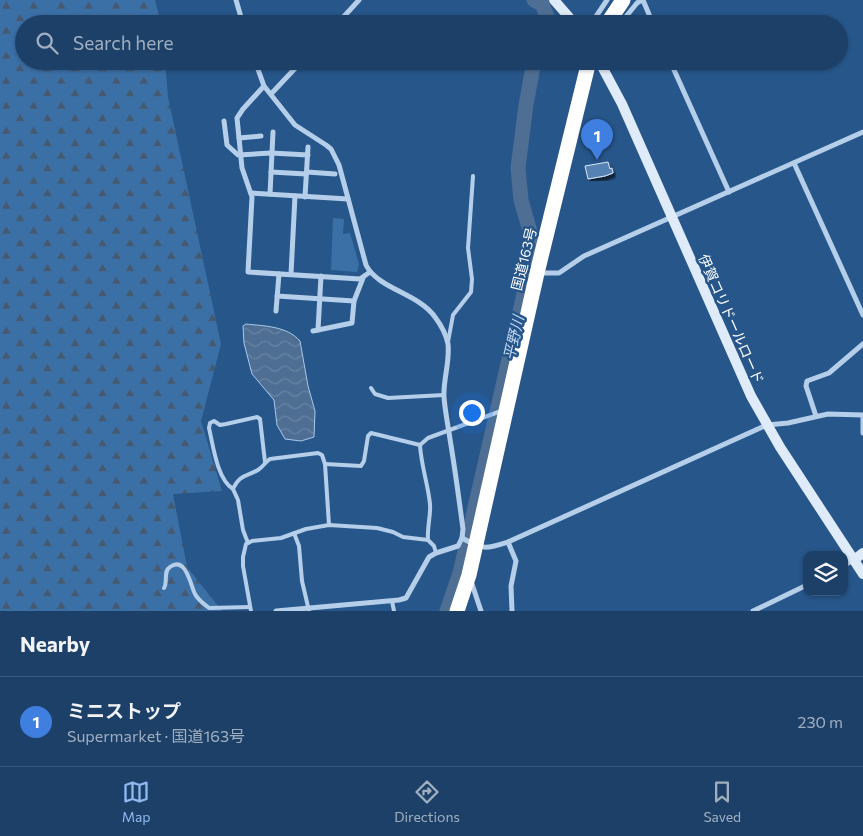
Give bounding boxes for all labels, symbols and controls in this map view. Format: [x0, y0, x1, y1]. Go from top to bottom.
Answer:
search box [15, 15, 848, 70]
icon: search [33, 29, 61, 57]
text: Search here [73, 31, 173, 54]
pin: 1 [581, 119, 613, 160]
street label: 国道163号 [507, 226, 540, 292]
street label: 伊賀コリドールロード [695, 251, 768, 386]
water label: 平野川 [499, 312, 527, 362]
your location [459, 400, 485, 426]
map controls [803, 551, 848, 596]
button: layers [803, 551, 848, 596]
text: Nearby [20, 631, 90, 656]
text: ミニストップ [67, 699, 181, 722]
text: 1 [32, 712, 40, 731]
text: 230 m [798, 712, 843, 731]
text: Supermarket · 国道163号 [67, 726, 245, 745]
tab: Map [122, 778, 151, 825]
tab: Directions [394, 778, 460, 825]
tab: Saved [703, 778, 741, 825]

